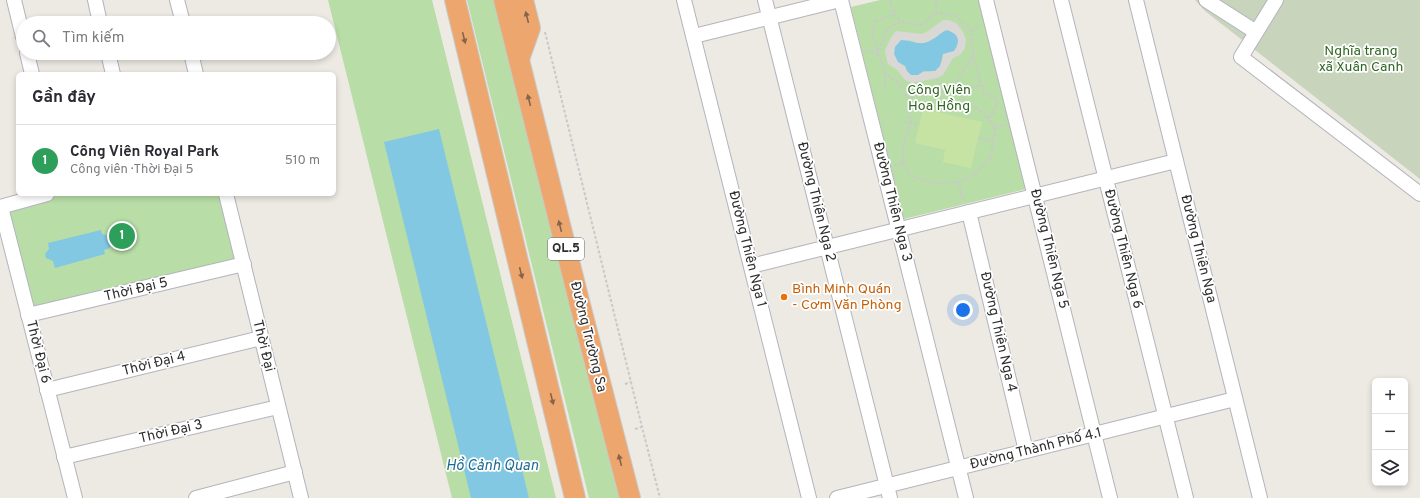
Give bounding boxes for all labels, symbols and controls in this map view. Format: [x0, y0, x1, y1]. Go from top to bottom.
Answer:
one-way arrow [524, 10, 530, 23]
search box [16, 16, 336, 60]
icon: search [30, 27, 52, 49]
text: Tìm kiếm [62, 29, 124, 48]
one-way arrow [461, 32, 467, 44]
park label: Nghĩa trang xã Xuân Canh [1319, 43, 1403, 76]
park label: Công Viên Hoa Hồng [907, 82, 971, 115]
text: Gần đây [32, 87, 96, 109]
one-way arrow [525, 93, 531, 106]
street label: Đường Thiên Nga 2 [793, 140, 839, 264]
street label: Đường Thiên Nga 3 [869, 140, 915, 264]
text: Công Viên Royal Park [70, 143, 219, 162]
text: 1 [42, 153, 48, 169]
text: 510 m [285, 153, 320, 169]
text: Công viên · Thời Đại 5 [70, 162, 194, 178]
street label: Đường Thiên Nga 5 [1026, 187, 1072, 311]
street label: Đường Thiên Nga 6 [1100, 188, 1146, 310]
street label: Đường Thiên Nga 1 [724, 189, 770, 309]
street label: Đường Thiên Nga [1176, 193, 1220, 305]
one-way arrow [557, 220, 563, 232]
pin: 1 [109, 221, 135, 251]
road number: QL.5 [548, 238, 584, 260]
one-way arrow [518, 267, 524, 279]
street label: Đường Thiên Nga 4 [976, 270, 1020, 394]
street label: Thời Đại 5 [103, 274, 169, 306]
street label: Đường Trường Sa [566, 280, 610, 394]
place label: Bình Minh Quán - Cơm Văn Phòng [792, 281, 902, 314]
marker: Bình Minh Quán - Cơm Văn Phòng [779, 292, 789, 302]
your location [953, 300, 973, 320]
street label: Thời Đại [248, 318, 278, 374]
street label: Thời Đại 6 [22, 319, 54, 385]
street label: Thời Đại 4 [120, 348, 188, 380]
map controls [1372, 378, 1408, 486]
button: + [1372, 378, 1408, 414]
one-way arrow [549, 393, 555, 406]
button: − [1372, 414, 1408, 450]
street label: Thời Đại 3 [138, 416, 204, 448]
street label: Đường Thành Phố 4.1 [968, 424, 1104, 474]
button: layers [1372, 450, 1408, 486]
one-way arrow [617, 454, 623, 466]
water label: Hồ Cảnh Quan [446, 456, 538, 476]

